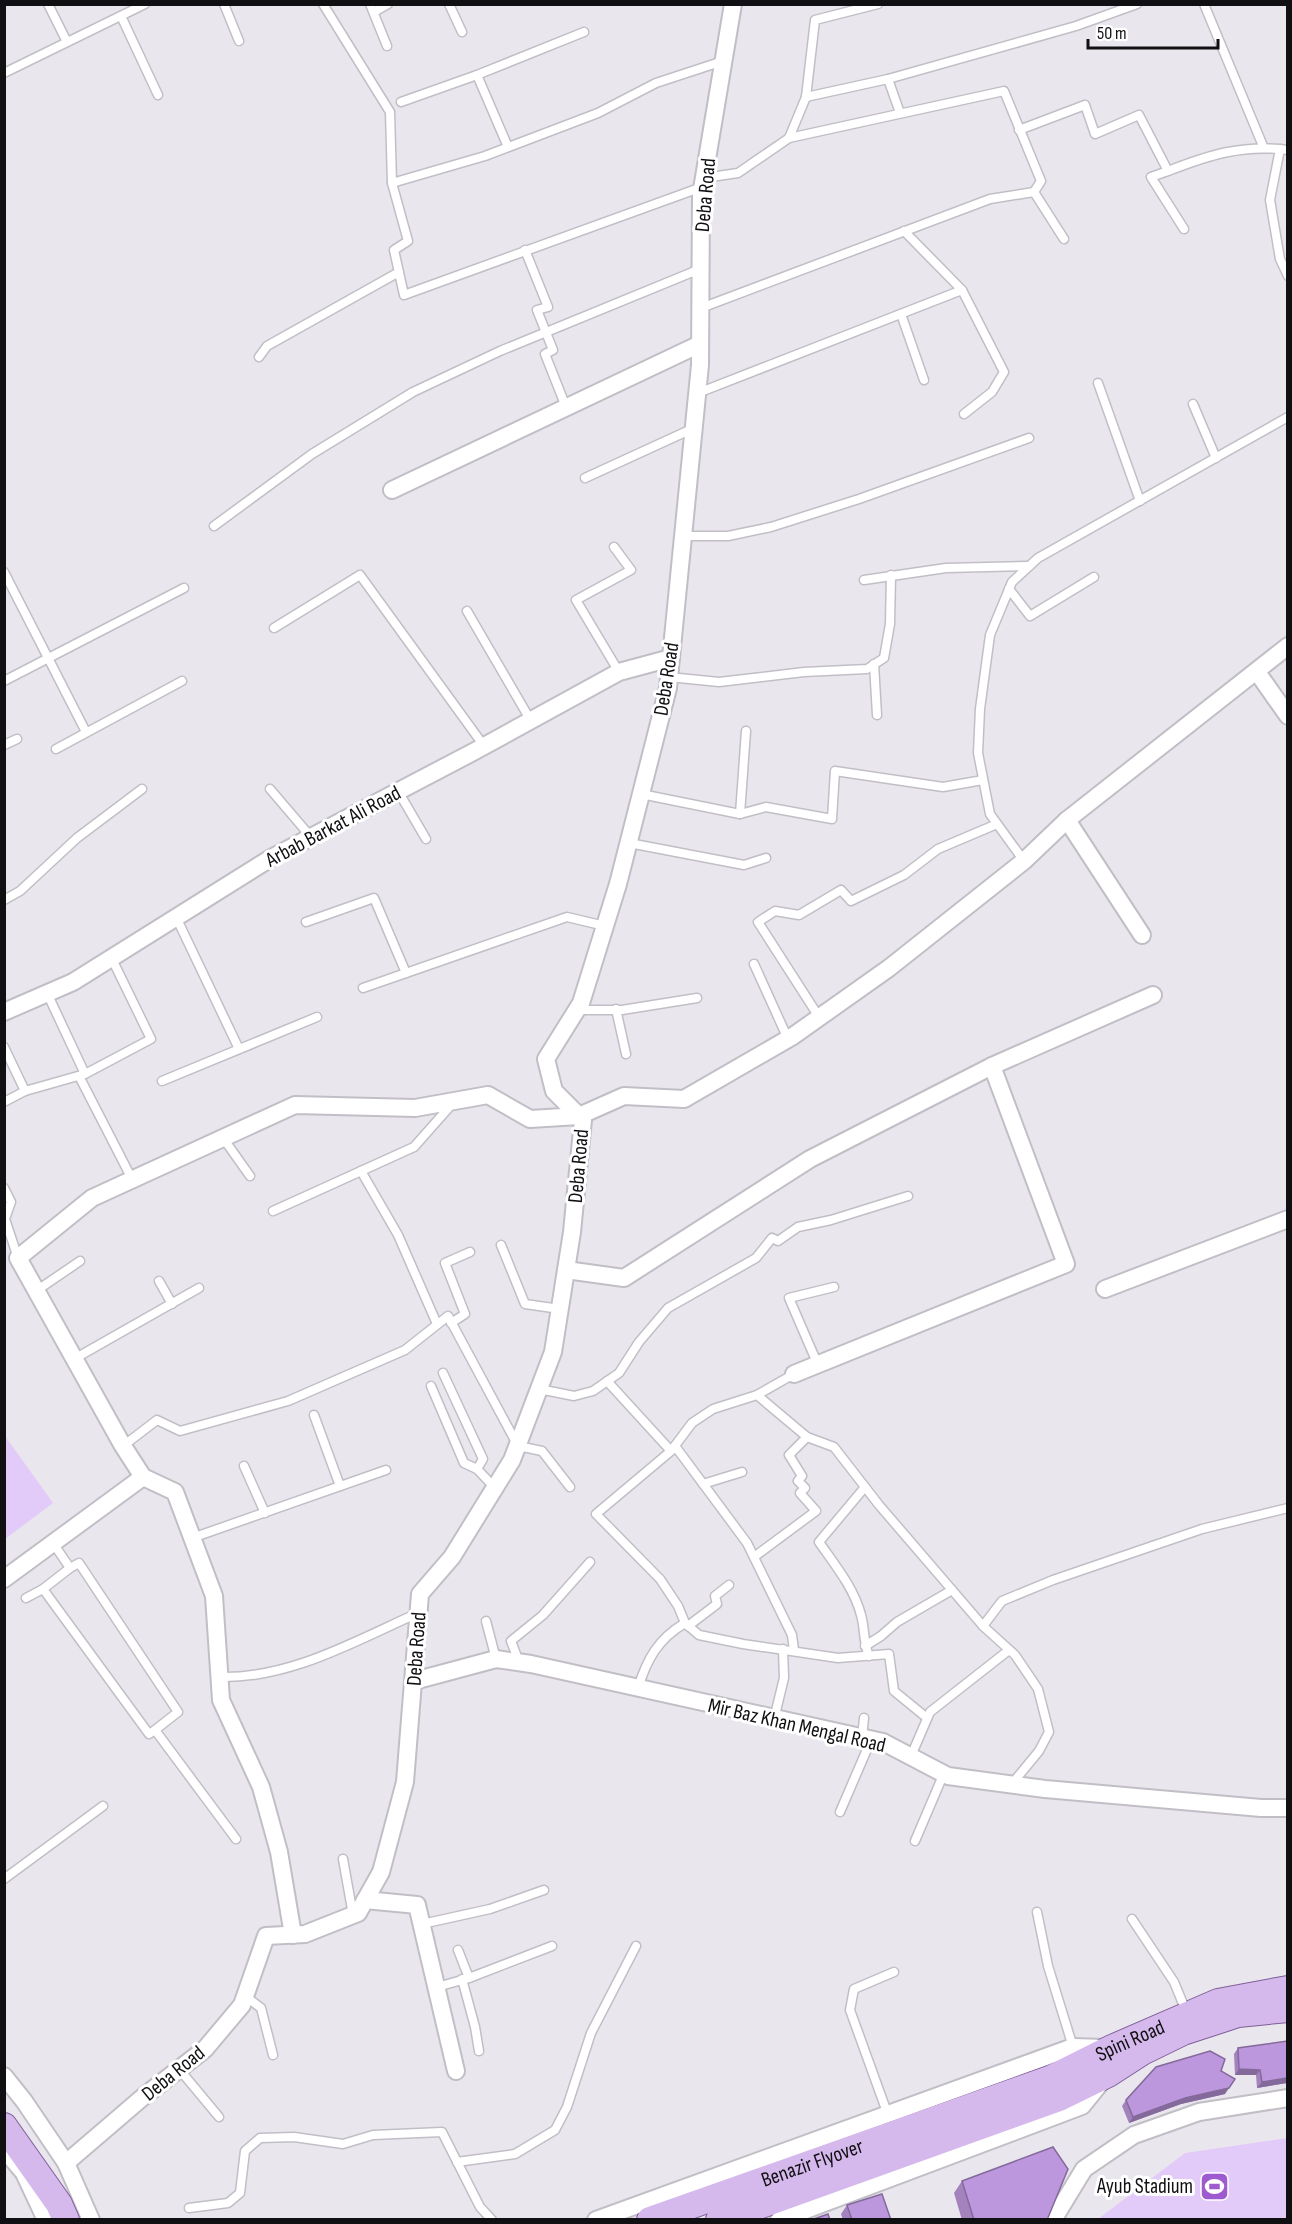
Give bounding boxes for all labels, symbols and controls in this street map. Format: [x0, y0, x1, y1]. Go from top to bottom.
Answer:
scale bar [1088, 12, 1218, 50]
text: 50 m [1097, 23, 1127, 44]
street label: Deba Road [690, 157, 721, 233]
street label: Deba Road [648, 641, 685, 718]
street label: Arbab Barkat Ali Road [260, 780, 405, 873]
street label: Deba Road [563, 1128, 594, 1204]
street label: Deba Road [401, 1611, 432, 1687]
street label: Mir Baz Khan Mengal Road [706, 1693, 888, 1758]
street label: Spini Road [1092, 2015, 1169, 2067]
street label: Deba Road [137, 2040, 210, 2106]
street label: Benazir Flyover [758, 2134, 867, 2193]
sports icon: Ayub Stadium [1198, 2170, 1230, 2202]
place label: Ayub Stadium [1096, 2174, 1193, 2199]

